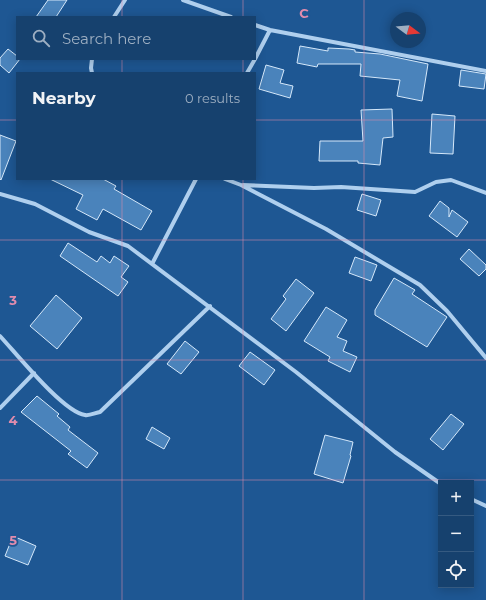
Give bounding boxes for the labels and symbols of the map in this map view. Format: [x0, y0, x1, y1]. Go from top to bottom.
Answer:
text: C [299, 5, 309, 21]
north arrow [390, 12, 426, 48]
text: 3 [8, 292, 17, 308]
text: 4 [9, 412, 18, 428]
text: 5 [9, 532, 17, 548]

